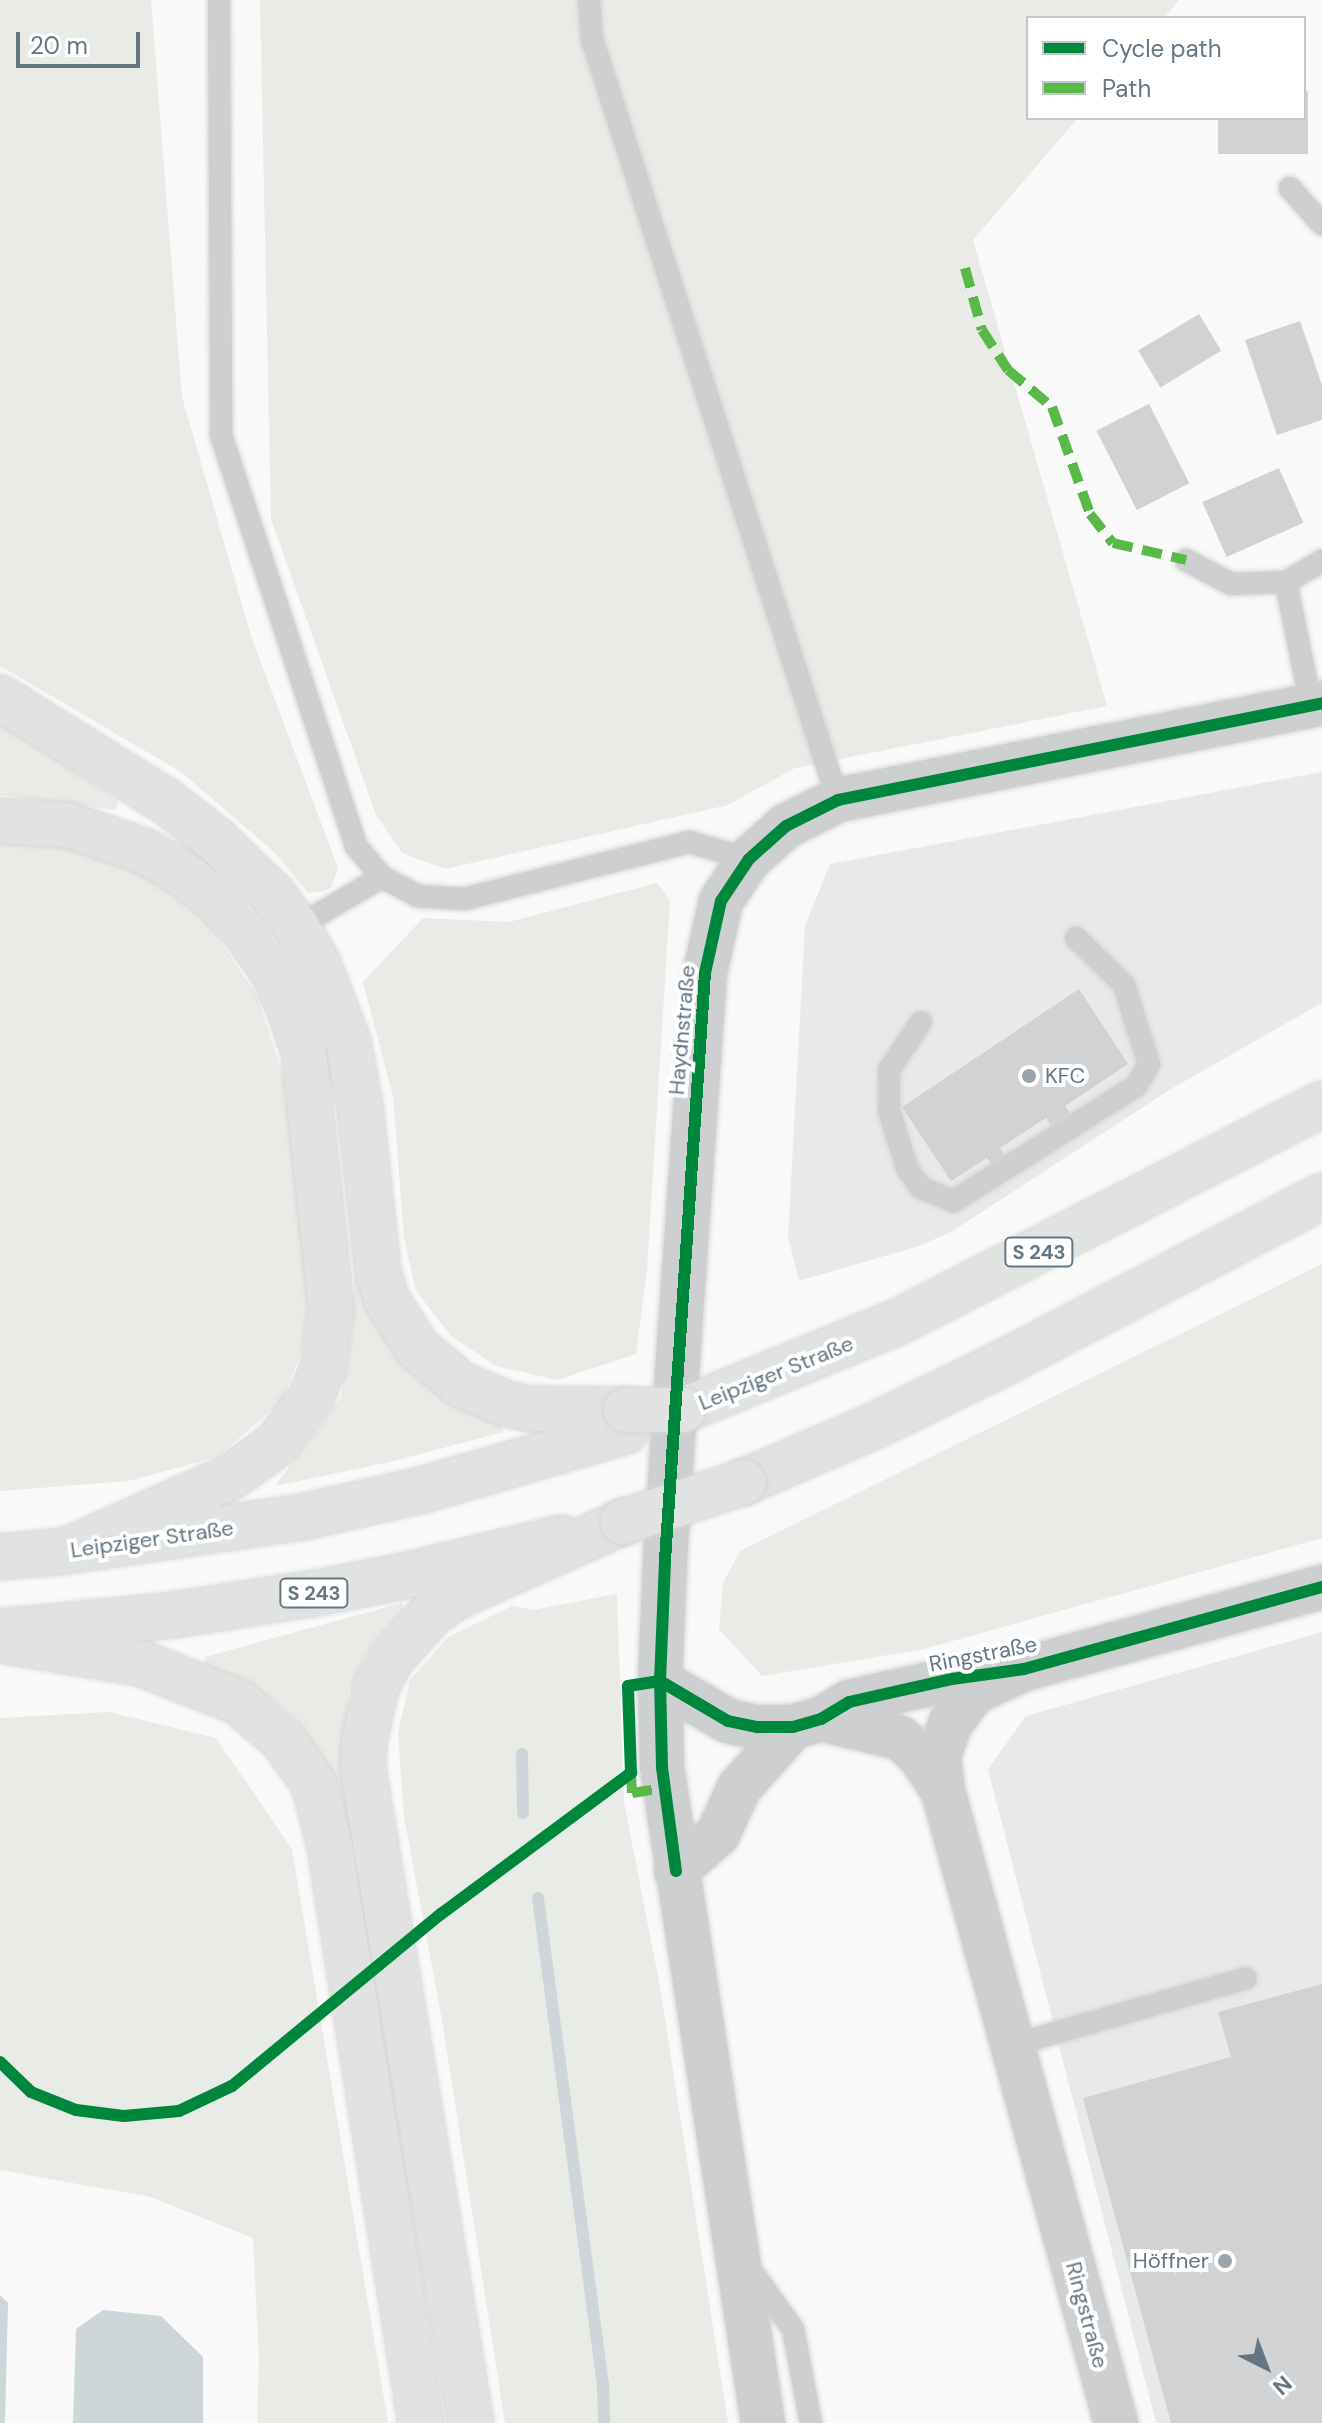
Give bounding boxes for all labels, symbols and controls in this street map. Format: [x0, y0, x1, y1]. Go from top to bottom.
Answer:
scale bar [20, 16, 144, 66]
legend [1026, 16, 1306, 120]
text: 20 m [30, 30, 88, 61]
text: Cycle path [1102, 33, 1221, 64]
text: Path [1102, 73, 1151, 104]
street label: Haydnstraße [663, 964, 701, 1096]
place label: KFC [1045, 1063, 1085, 1089]
marker: KFC [1020, 1067, 1038, 1085]
road number: S 243 [1003, 1236, 1075, 1268]
street label: Leipziger Straße [695, 1330, 857, 1416]
street label: Leipziger Straße [69, 1514, 235, 1564]
road number: S 243 [278, 1577, 350, 1609]
street label: Ringstraße [927, 1631, 1039, 1677]
place label: Höffner [1133, 2248, 1209, 2274]
marker: Höffner [1216, 2252, 1234, 2270]
street label: Ringstraße [1060, 2259, 1114, 2371]
north arrow [1226, 2327, 1306, 2407]
text: N [1267, 2369, 1298, 2401]

